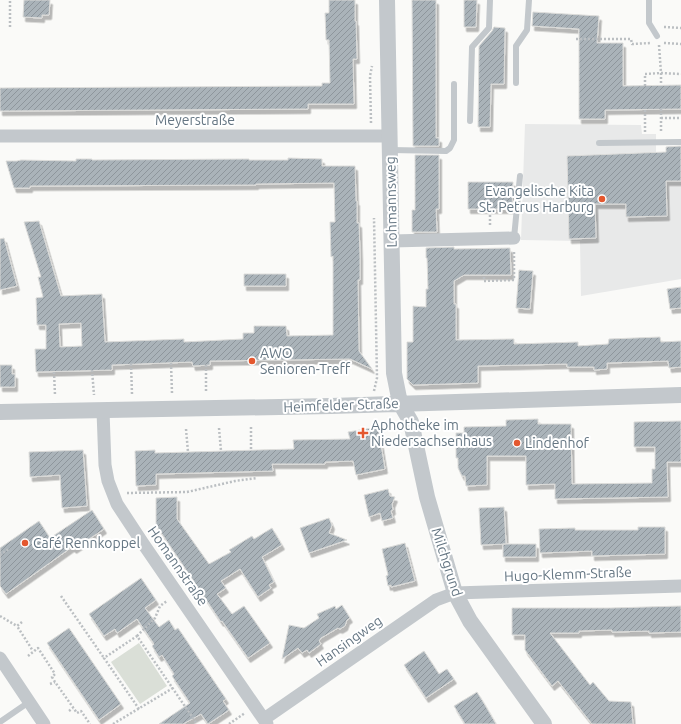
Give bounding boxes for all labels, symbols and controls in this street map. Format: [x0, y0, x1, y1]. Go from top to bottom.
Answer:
street label: Meyerstraße [155, 112, 235, 128]
street label: Lohmannsweg [382, 156, 400, 248]
place label: Evangelische Kita St. Petrus Harburg [479, 183, 594, 215]
marker: Evangelische Kita St. Petrus Harburg [597, 194, 607, 204]
place label: AWO Senioren-Treff [260, 345, 350, 377]
marker: AWO Senioren-Treff [247, 356, 257, 366]
street label: Heimfelder Straße [283, 395, 399, 415]
place label: Aphotheke im Niedersachsenhaus [371, 417, 492, 449]
marker: Aphotheke im Niedersachsenhaus [358, 428, 368, 438]
place label: Lindenhof [525, 435, 590, 451]
marker: Lindenhof [512, 438, 522, 448]
street label: Homannstraße [145, 523, 211, 609]
street label: Milchgrund [428, 526, 466, 598]
place label: Café Rennkoppel [33, 535, 141, 551]
marker: Café Rennkoppel [20, 538, 30, 548]
street label: Hugo-Klemm-Straße [504, 564, 632, 584]
street label: Hansingweg [313, 612, 385, 670]

